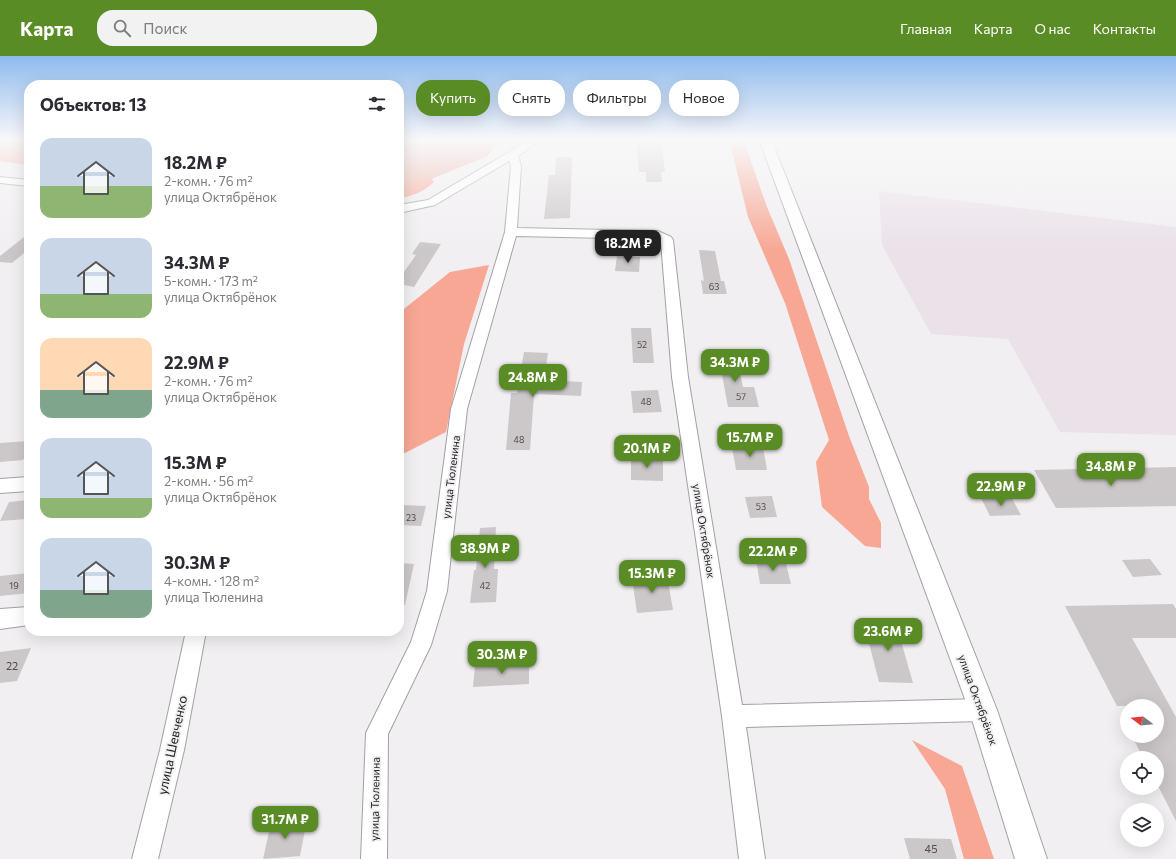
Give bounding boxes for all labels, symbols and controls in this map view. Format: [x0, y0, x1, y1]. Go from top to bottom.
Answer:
search box [97, 10, 377, 46]
text: Карта [20, 17, 73, 40]
icon: search [111, 17, 133, 39]
text: Поиск [143, 19, 188, 37]
text: Главная [900, 20, 952, 37]
text: Карта [974, 20, 1012, 37]
text: О нас [1034, 20, 1071, 37]
text: Контакты [1093, 20, 1156, 37]
chip: Купить [416, 80, 490, 116]
chip: Снять [498, 80, 565, 116]
chip: Фильтры [573, 80, 661, 116]
chip: Новое [669, 80, 739, 116]
icon: filters [366, 93, 388, 115]
text: Объектов: 13 [40, 94, 146, 115]
text: 18.2M ₽ [164, 152, 227, 173]
icon: home [72, 154, 120, 202]
text: 2-комн. · 76 m² [164, 173, 253, 189]
text: улица Октябрёнок [164, 189, 277, 205]
pin: 18.2M ₽ [591, 230, 665, 264]
text: 18.2M ₽ [604, 235, 652, 251]
text: 34.3M ₽ [164, 252, 230, 273]
icon: home [72, 254, 120, 302]
text: 5-комн. · 173 m² [164, 273, 258, 289]
house number: 63 [709, 281, 719, 292]
text: улица Октябрёнок [164, 289, 277, 305]
house number: 52 [637, 339, 647, 350]
pin: 34.3M ₽ [698, 349, 772, 383]
text: 22.9M ₽ [164, 352, 229, 373]
icon: home [72, 354, 120, 402]
text: 34.3M ₽ [710, 354, 760, 370]
pin: 24.8M ₽ [496, 364, 570, 398]
text: 24.8M ₽ [508, 369, 558, 385]
text: 2-комн. · 76 m² [164, 373, 253, 389]
text: улица Октябрёнок [164, 389, 277, 405]
house number: 57 [736, 391, 746, 402]
house number: 48 [641, 396, 651, 407]
pin: 15.7M ₽ [713, 424, 787, 458]
text: 15.7M ₽ [726, 429, 774, 445]
street label: улица Тюленина [439, 434, 462, 519]
house number: 48 [514, 434, 524, 445]
pin: 20.1M ₽ [610, 435, 684, 469]
text: 20.1M ₽ [623, 440, 671, 456]
text: 15.3M ₽ [164, 452, 227, 473]
pin: 34.8M ₽ [1074, 453, 1148, 487]
icon: home [72, 454, 120, 502]
text: 34.8M ₽ [1086, 458, 1136, 474]
text: 2-комн. · 56 m² [164, 473, 253, 489]
pin: 22.9M ₽ [964, 473, 1038, 507]
text: 22.9M ₽ [976, 478, 1026, 494]
street label: улица Октябрёнок [691, 483, 718, 579]
text: улица Октябрёнок [164, 489, 277, 505]
house number: 53 [756, 501, 766, 512]
house number: 23 [406, 512, 416, 523]
pin: 38.9M ₽ [448, 535, 522, 569]
pin: 22.2M ₽ [736, 538, 810, 572]
text: 38.9M ₽ [460, 540, 510, 556]
text: 22.2M ₽ [748, 543, 798, 559]
text: 30.3M ₽ [164, 552, 230, 573]
icon: home [72, 554, 120, 602]
pin: 15.3M ₽ [615, 560, 689, 594]
text: 15.3M ₽ [628, 565, 676, 581]
text: 4-комн. · 128 m² [164, 573, 259, 589]
house number: 19 [9, 580, 19, 591]
house number: 42 [480, 580, 490, 591]
text: улица Тюленина [164, 589, 263, 605]
pin: 23.6M ₽ [851, 618, 925, 652]
text: 23.6M ₽ [863, 623, 913, 639]
pin: 30.3M ₽ [465, 641, 539, 675]
text: 30.3M ₽ [477, 646, 527, 662]
street label: улица Октябрёнок [956, 653, 1001, 747]
house number: 22 [6, 659, 18, 672]
street label: улица Шевченко [154, 694, 190, 796]
north arrow [1120, 699, 1164, 743]
map controls [1120, 699, 1164, 847]
button: locate [1120, 751, 1164, 795]
street label: улица Тюленина [367, 757, 382, 841]
button: layers [1120, 803, 1164, 847]
pin: 31.7M ₽ [248, 806, 322, 840]
text: 31.7M ₽ [261, 811, 309, 827]
house number: 45 [925, 842, 937, 855]

